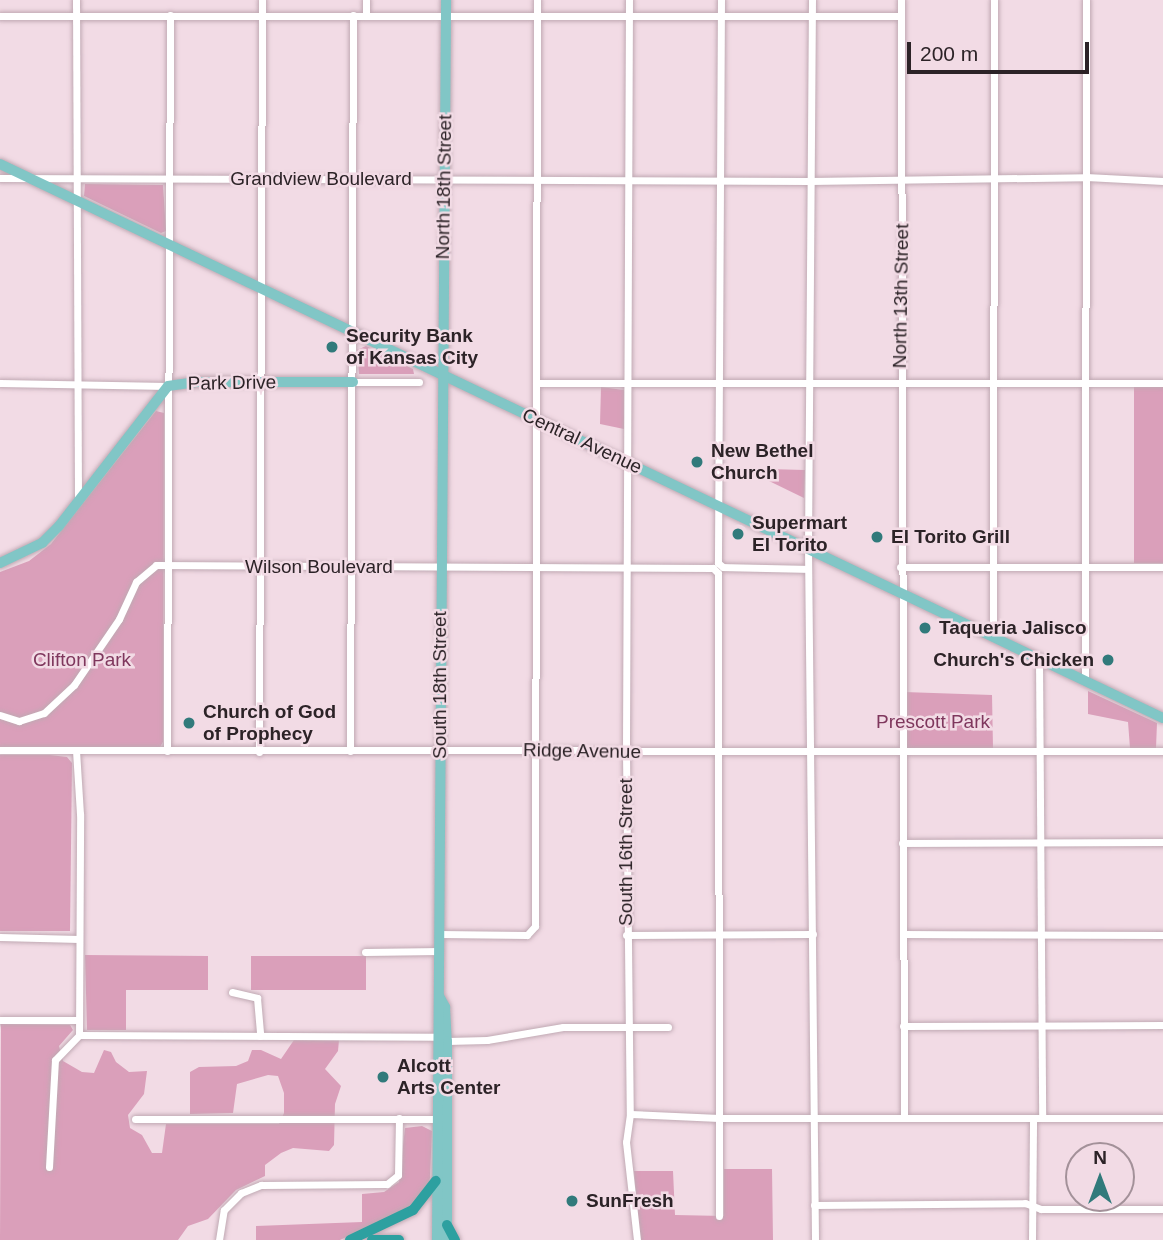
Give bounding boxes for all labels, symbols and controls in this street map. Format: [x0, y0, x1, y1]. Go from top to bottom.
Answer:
scale bar [911, 28, 1093, 72]
text: 200 m [920, 42, 978, 65]
street label: North 18th Street [431, 114, 457, 260]
street label: Grandview Boulevard [230, 168, 412, 190]
street label: North 13th Street [888, 223, 914, 369]
place label: Security Bank of Kansas City [346, 325, 478, 369]
marker: Security Bank of Kansas City [324, 339, 340, 355]
street label: Park Drive [187, 371, 277, 395]
street label: Central Avenue [518, 403, 646, 479]
place label: New Bethel Church [711, 440, 813, 484]
marker: New Bethel Church [689, 454, 705, 470]
place label: Supermart El Torito [752, 512, 847, 556]
marker: Supermart El Torito [730, 526, 746, 542]
place label: El Torito Grill [891, 526, 1010, 548]
marker: El Torito Grill [869, 529, 885, 545]
street label: Wilson Boulevard [245, 556, 393, 578]
street label: South 18th Street [429, 611, 451, 759]
place label: Taqueria Jalisco [939, 617, 1086, 639]
marker: Taqueria Jalisco [917, 620, 933, 636]
park label: Clifton Park [33, 649, 131, 671]
place label: Church's Chicken [933, 649, 1094, 671]
marker: Church's Chicken [1100, 652, 1116, 668]
place label: Church of God of Prophecy [203, 701, 336, 745]
park label: Prescott Park [876, 711, 990, 733]
marker: Church of God of Prophecy [181, 715, 197, 731]
street label: Ridge Avenue [522, 739, 642, 763]
street label: South 16th Street [615, 778, 637, 926]
place label: Alcott Arts Center [397, 1055, 500, 1099]
marker: Alcott Arts Center [375, 1069, 391, 1085]
north arrow [1065, 1142, 1135, 1212]
text: N [1093, 1147, 1107, 1168]
place label: SunFresh [586, 1190, 674, 1212]
marker: SunFresh [564, 1193, 580, 1209]

